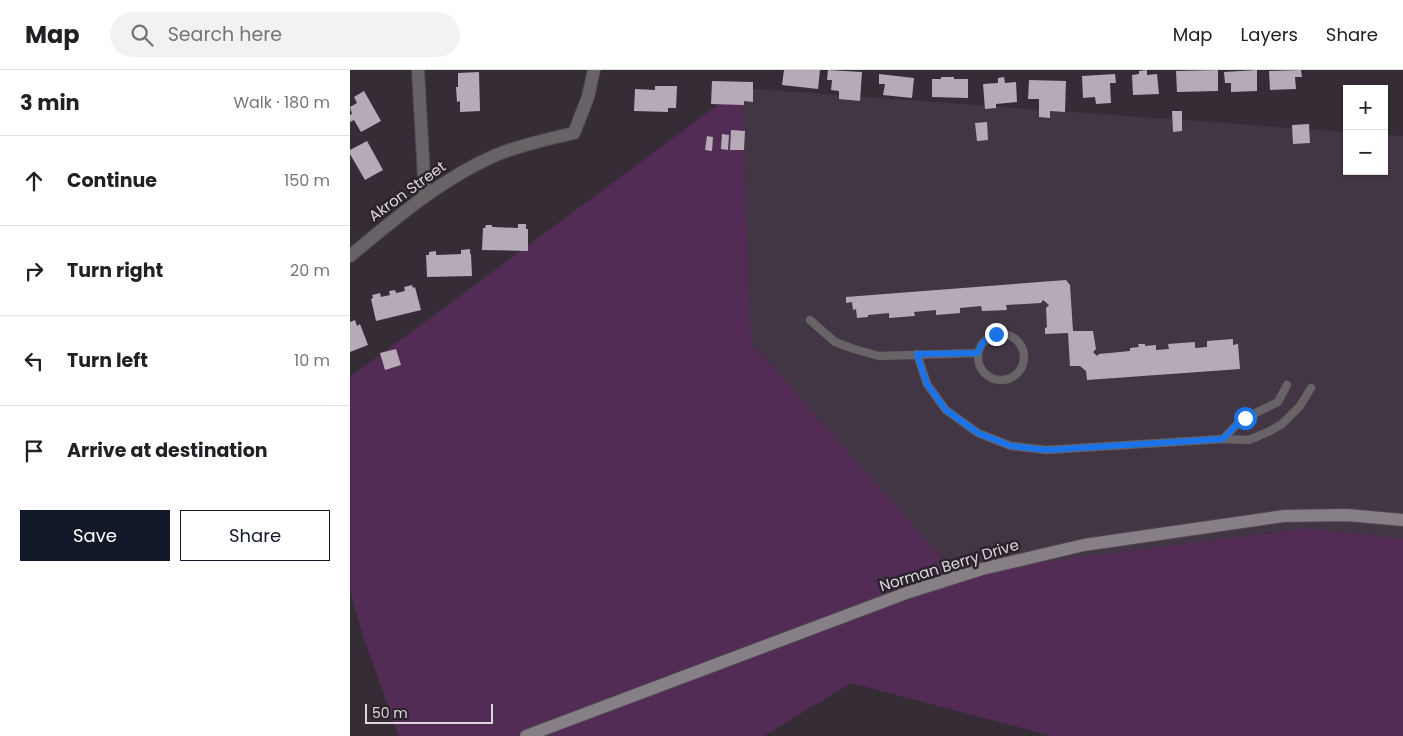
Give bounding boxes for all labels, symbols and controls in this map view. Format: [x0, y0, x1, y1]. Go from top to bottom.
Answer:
search box [110, 12, 460, 57]
text: Map [25, 18, 80, 51]
icon: search [128, 21, 156, 49]
text: Search here [168, 21, 282, 48]
text: Map [1173, 22, 1213, 47]
text: Layers [1241, 22, 1298, 47]
text: Share [1326, 22, 1378, 47]
map controls [1343, 85, 1388, 175]
button: + [1343, 85, 1388, 130]
text: 3 min [20, 88, 80, 117]
text: Walk · 180 m [233, 91, 330, 114]
button: − [1343, 130, 1388, 175]
street label: Akron Street [364, 156, 450, 226]
icon: ahead [20, 167, 48, 195]
text: Continue [67, 167, 157, 194]
text: 150 m [284, 169, 330, 192]
icon: right [20, 257, 48, 285]
text: Turn right [67, 257, 163, 284]
text: 20 m [290, 259, 330, 282]
route end [985, 323, 1008, 346]
icon: left [20, 347, 48, 375]
text: Turn left [67, 347, 148, 374]
text: 10 m [294, 349, 330, 372]
route start [1234, 407, 1257, 430]
icon: arrive [20, 437, 48, 465]
text: Arrive at destination [67, 437, 268, 464]
button: Save [20, 510, 170, 561]
button: Share [180, 510, 330, 561]
street label: Norman Berry Drive [877, 534, 1021, 596]
scale bar [365, 701, 492, 724]
text: 50 m [372, 703, 408, 723]

